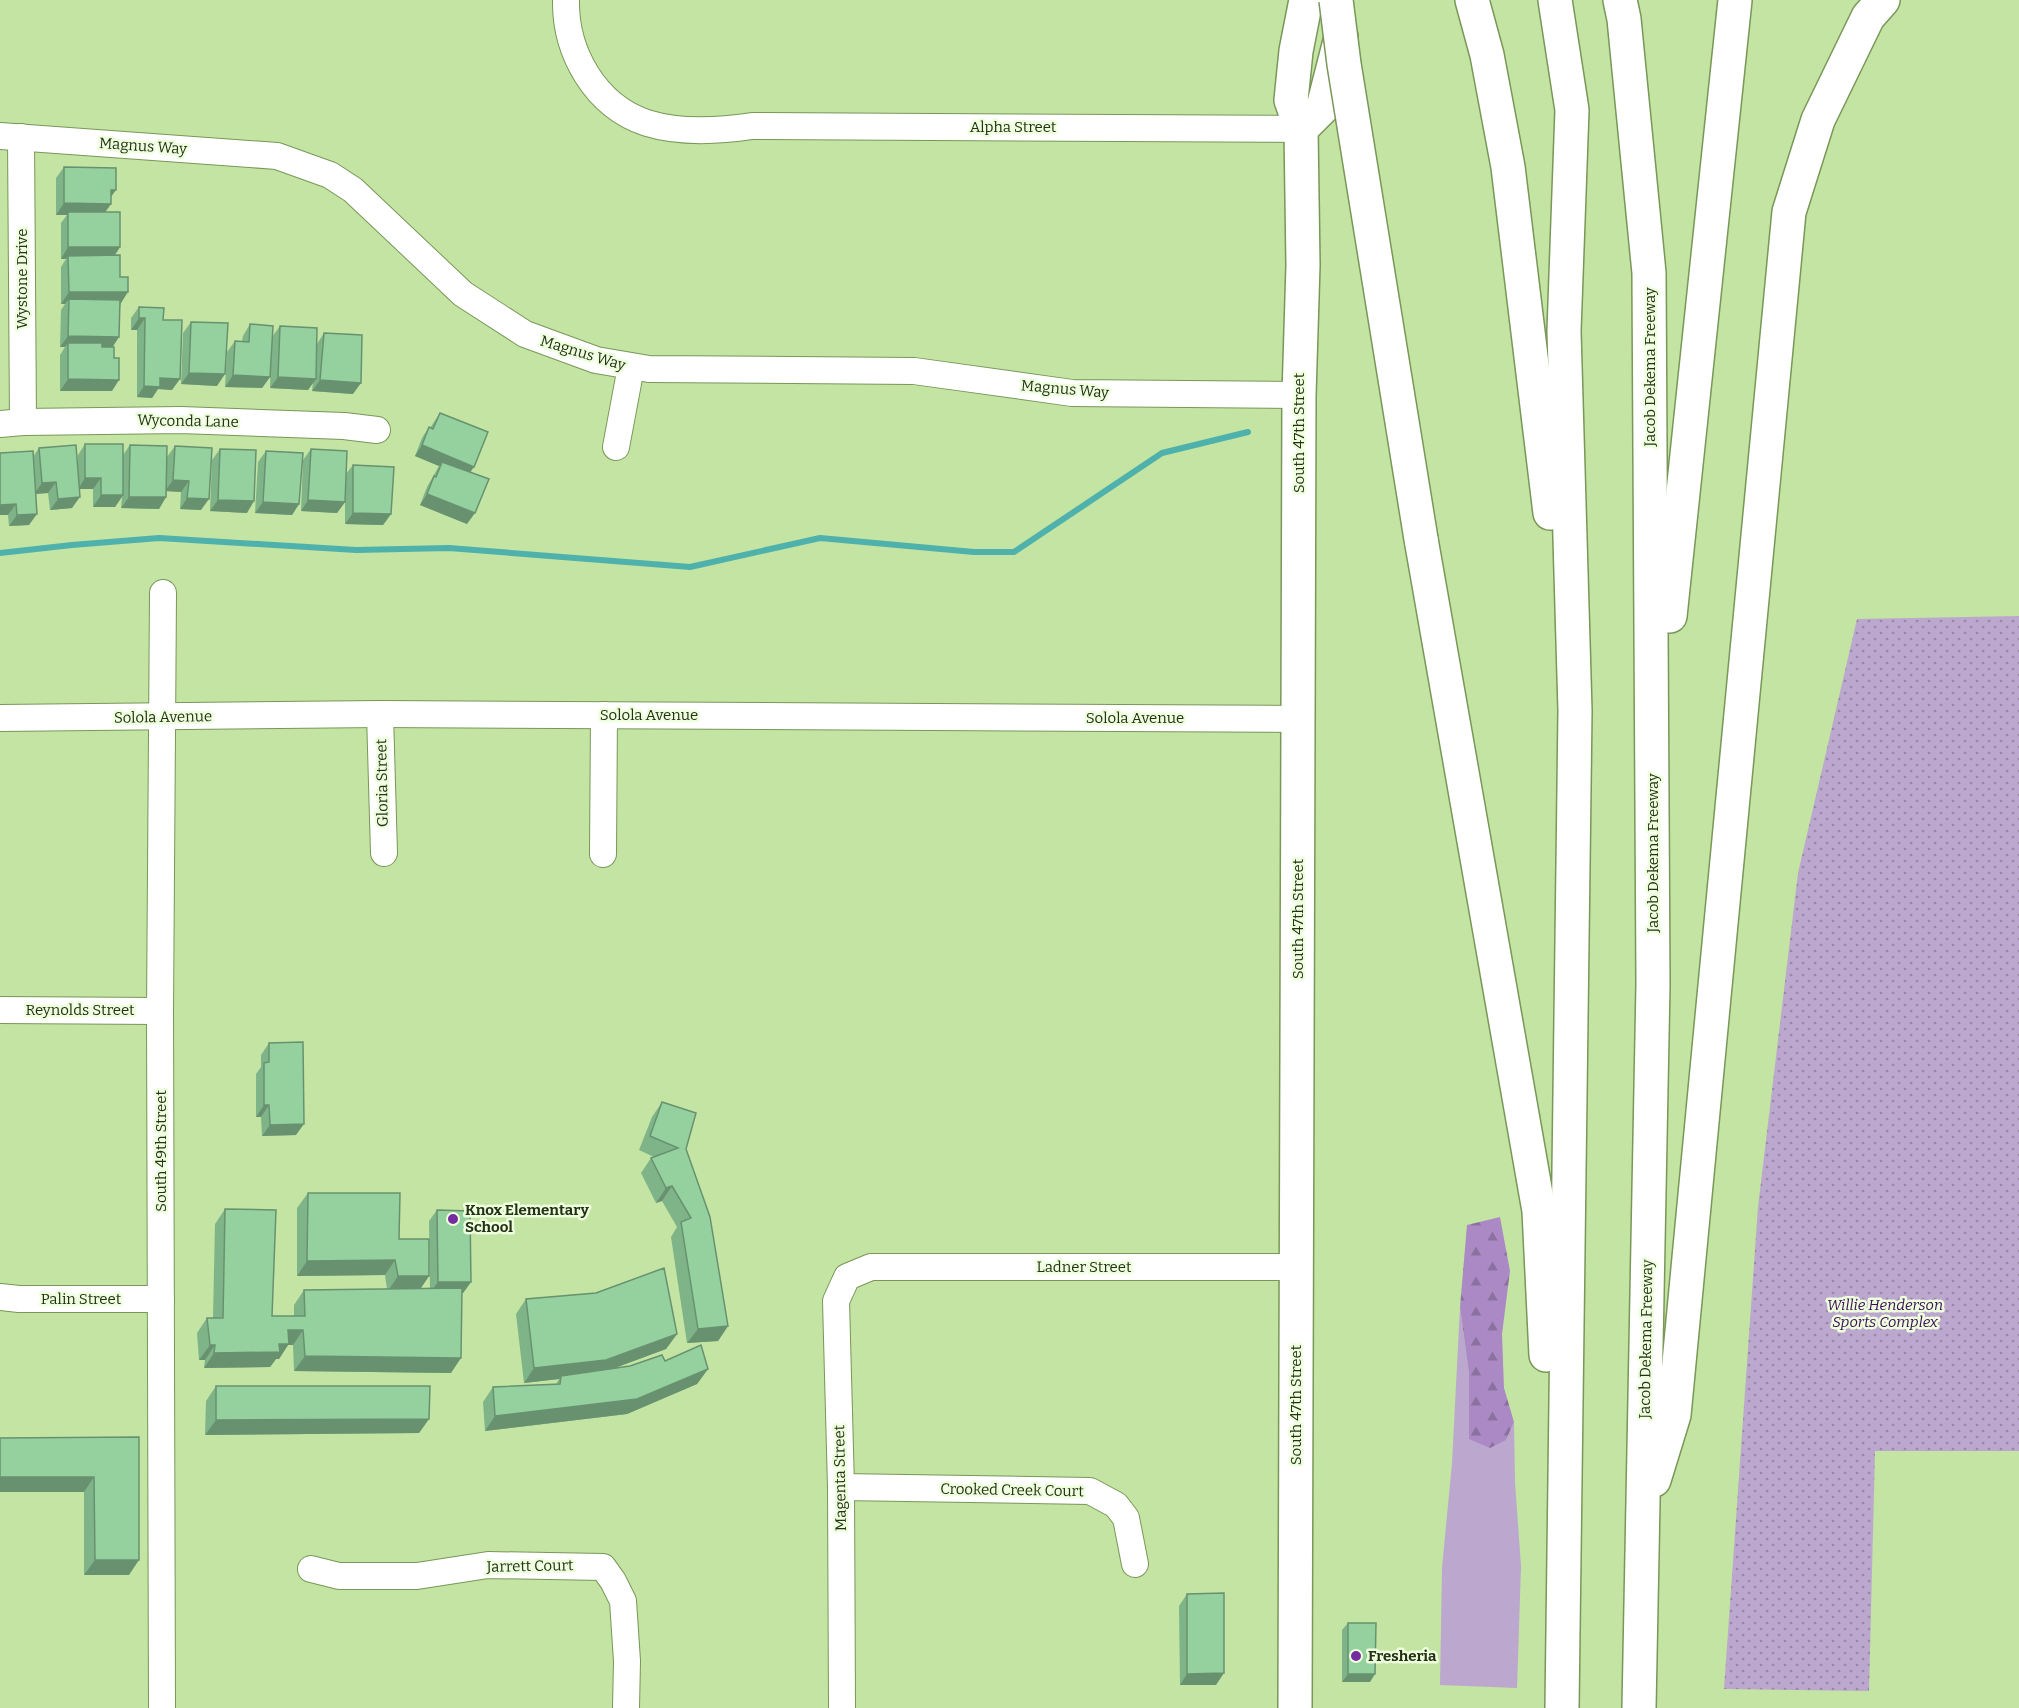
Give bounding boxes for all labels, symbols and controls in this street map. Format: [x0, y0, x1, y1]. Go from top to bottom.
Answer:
street label: Alpha Street [970, 118, 1057, 136]
street label: Magnus Way [98, 134, 188, 158]
street label: Wystone Drive [13, 229, 31, 329]
street label: Jacob Dekema Freeway [1641, 287, 1659, 448]
street label: Magnus Way [538, 331, 628, 375]
street label: South 47th Street [1290, 372, 1308, 493]
street label: Magnus Way [1020, 376, 1110, 402]
street label: Wyconda Lane [137, 411, 239, 431]
street label: Solola Avenue [600, 706, 698, 724]
street label: Solola Avenue [114, 707, 212, 727]
street label: Solola Avenue [1086, 709, 1184, 727]
street label: Gloria Street [372, 738, 392, 827]
street label: Jacob Dekema Freeway [1644, 773, 1662, 934]
street label: South 47th Street [1289, 858, 1307, 979]
street label: Reynolds Street [25, 1001, 135, 1019]
street label: South 49th Street [152, 1090, 170, 1212]
place label: Knox Elementary School [465, 1201, 589, 1236]
marker: Knox Elementary School [446, 1212, 460, 1226]
street label: Ladner Street [1037, 1258, 1132, 1276]
street label: Jacob Dekema Freeway [1636, 1259, 1656, 1420]
street label: Palin Street [41, 1290, 122, 1308]
park label: Willie Henderson Sports Complex [1827, 1296, 1943, 1331]
street label: South 47th Street [1287, 1344, 1305, 1465]
street label: Magenta Street [830, 1424, 850, 1531]
street label: Crooked Creek Court [940, 1480, 1084, 1500]
street label: Jarrett Court [485, 1556, 574, 1576]
place label: Fresheria [1368, 1647, 1437, 1665]
marker: Fresheria [1349, 1649, 1363, 1663]

